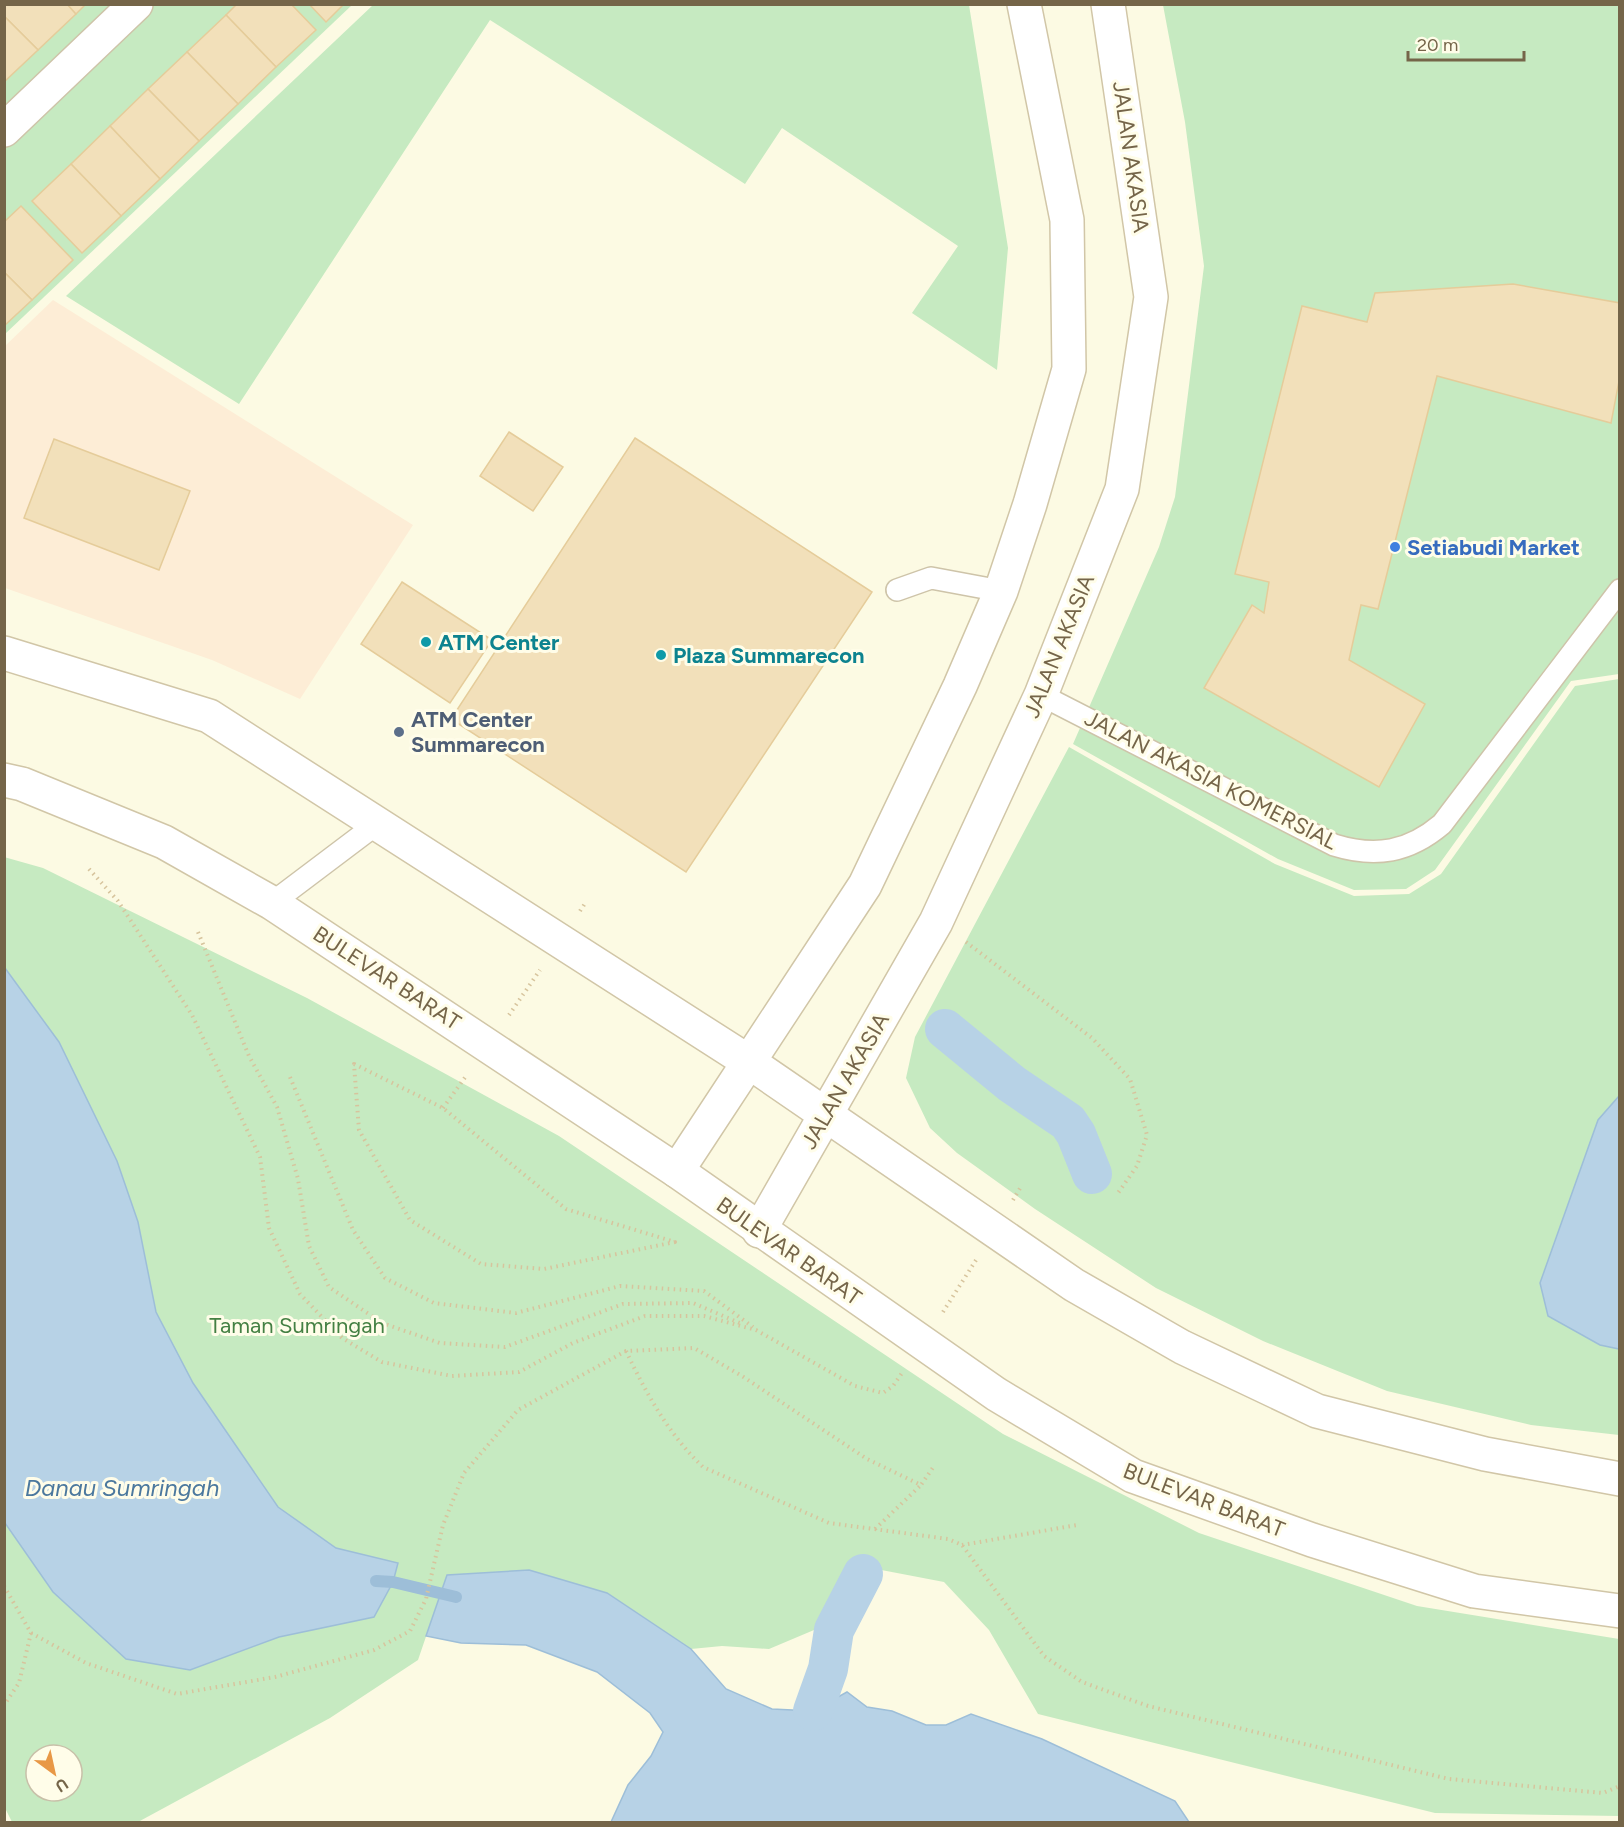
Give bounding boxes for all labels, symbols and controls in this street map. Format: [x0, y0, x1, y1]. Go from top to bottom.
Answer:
scale bar [1408, 24, 1524, 62]
text: 20 m [1417, 34, 1458, 56]
street label: JALAN AKASIA [1107, 80, 1155, 235]
place label: Setiabudi Market [1407, 534, 1580, 561]
marker: Setiabudi Market [1388, 540, 1402, 554]
street label: JALAN AKASIA [1018, 570, 1100, 722]
place label: ATM Center [438, 629, 560, 656]
marker: ATM Center [419, 635, 433, 649]
place label: Plaza Summarecon [673, 642, 865, 669]
marker: Plaza Summarecon [654, 648, 668, 662]
street label: JALAN AKASIA KOMERSIAL [1080, 704, 1342, 856]
place label: ATM Center Summarecon [411, 706, 545, 758]
marker: ATM Center Summarecon [392, 725, 406, 739]
street label: BULEVAR BARAT [308, 920, 466, 1036]
street label: JALAN AKASIA [795, 1008, 895, 1154]
street label: BULEVAR BARAT [711, 1191, 867, 1311]
park label: Taman Sumringah [209, 1312, 385, 1339]
street label: BULEVAR BARAT [1119, 1457, 1289, 1543]
water label: Danau Sumringah [25, 1473, 219, 1502]
north arrow [24, 1743, 84, 1803]
text: U [52, 1774, 72, 1796]

